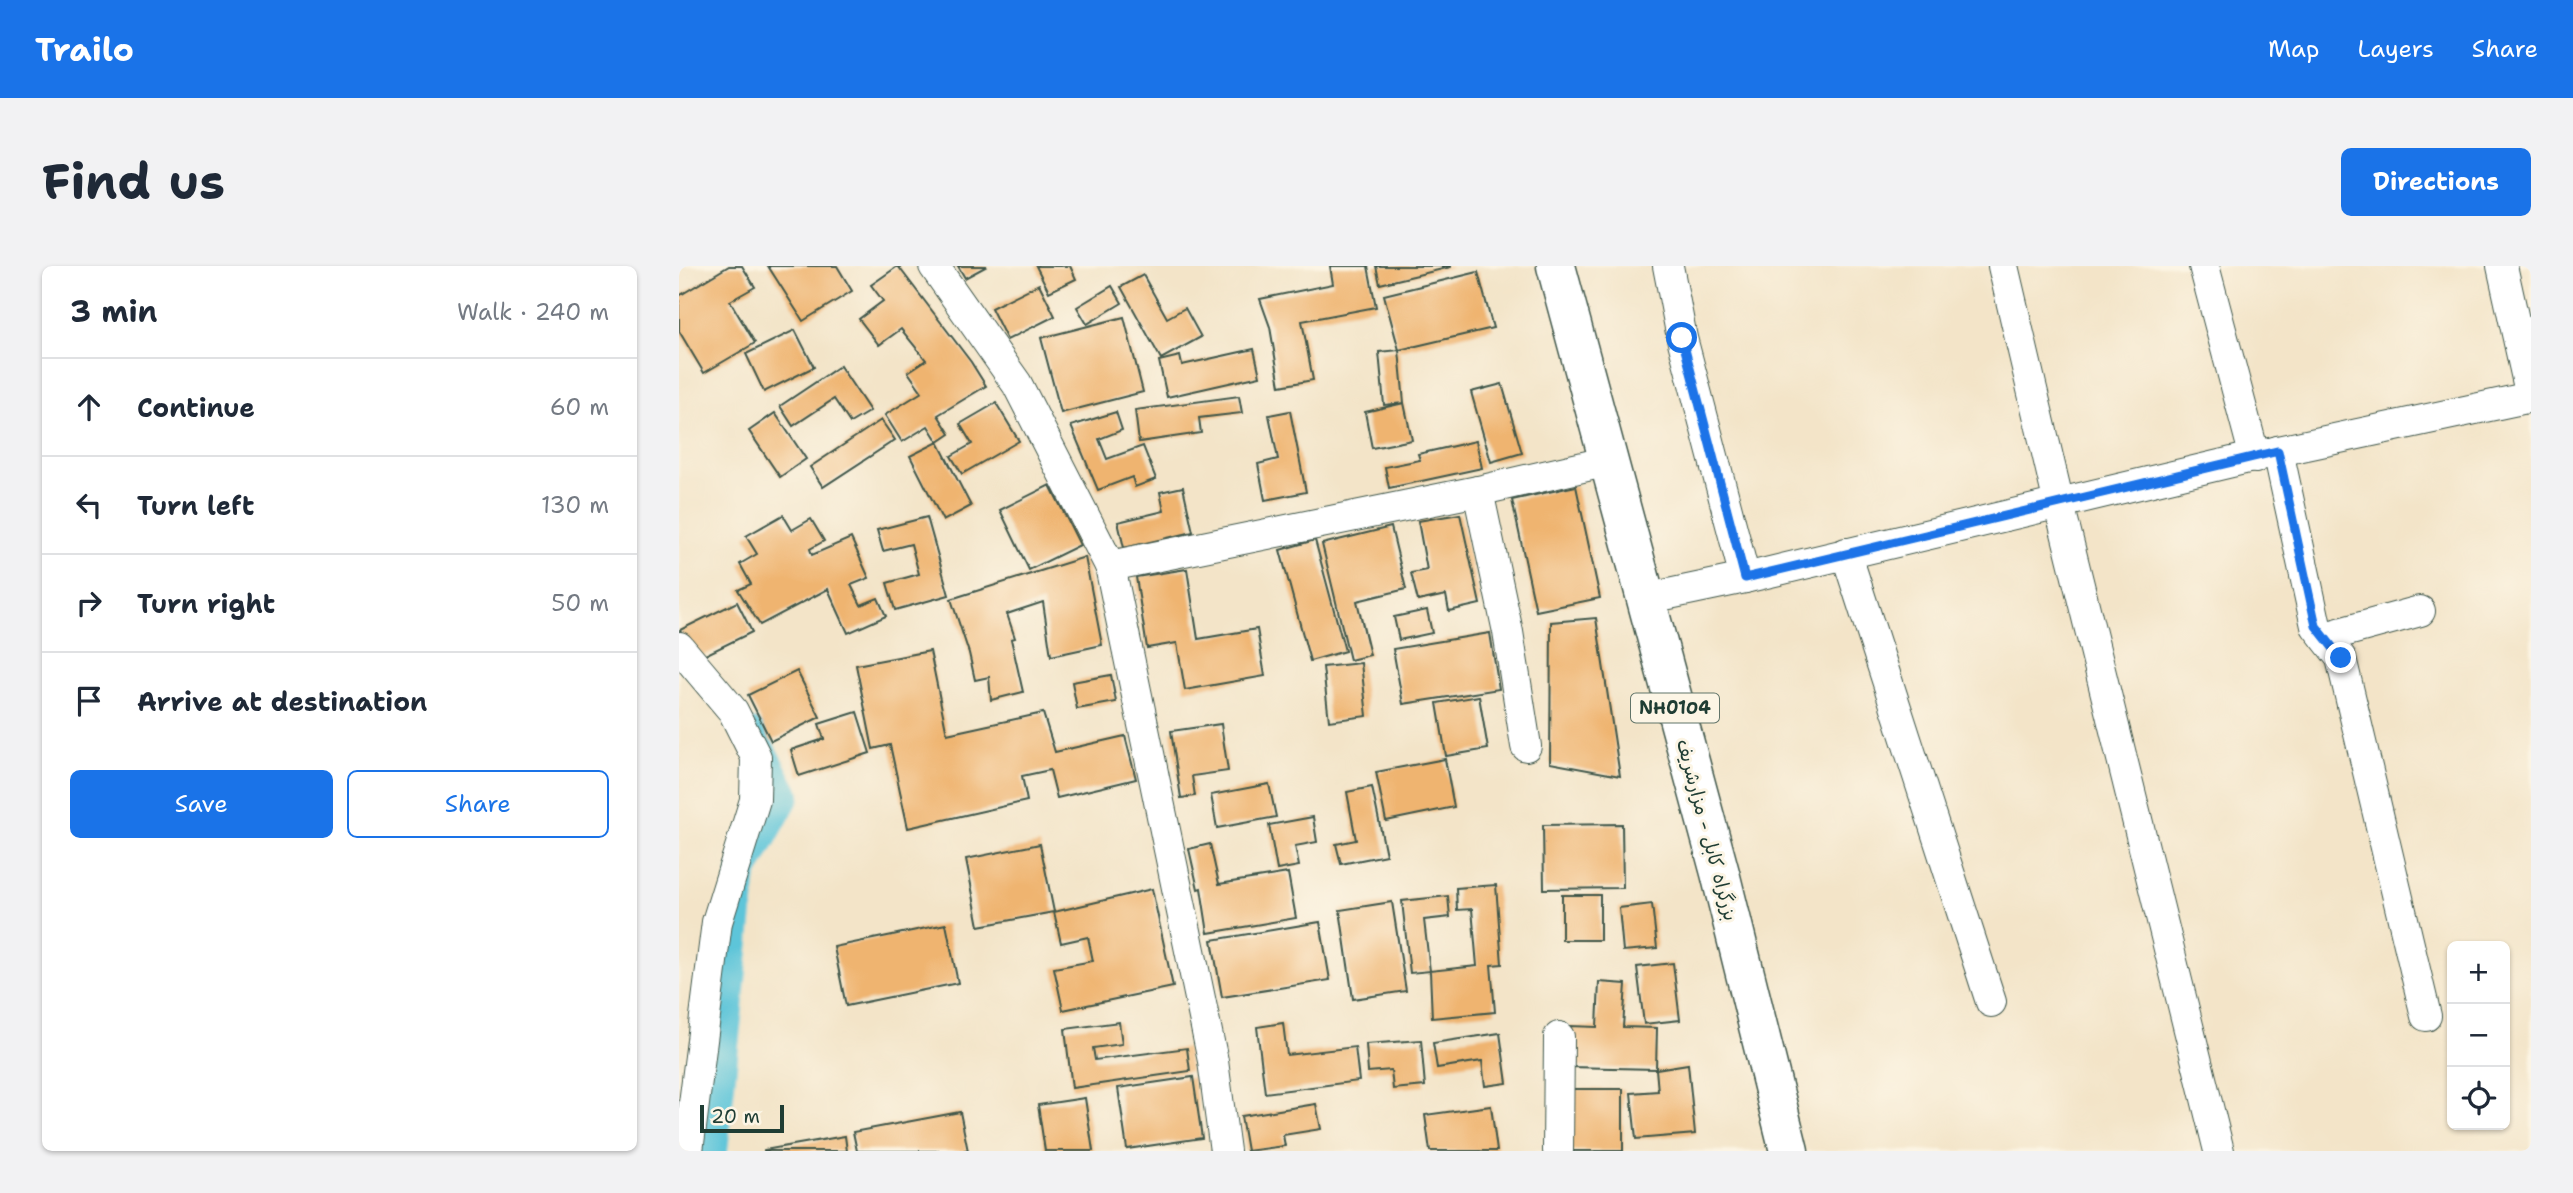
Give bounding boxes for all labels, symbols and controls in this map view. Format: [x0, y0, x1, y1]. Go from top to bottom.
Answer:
text: Trailo [35, 27, 134, 72]
text: Map [2268, 33, 2319, 65]
text: Layers [2357, 33, 2434, 65]
text: Share [2472, 33, 2538, 65]
button: Directions [2341, 148, 2531, 216]
text: Find us [42, 149, 225, 215]
text: 3 min [70, 291, 157, 332]
text: Walk · 240 m [457, 297, 609, 327]
route start [1666, 322, 1697, 353]
icon: ahead [70, 388, 108, 426]
text: Continue [137, 390, 255, 425]
text: 60 m [550, 392, 609, 422]
icon: left [70, 486, 108, 524]
text: Turn left [137, 488, 254, 523]
text: 130 m [541, 490, 609, 520]
icon: right [70, 584, 108, 622]
text: Turn right [137, 586, 275, 621]
text: 50 m [551, 588, 609, 618]
route end [2325, 642, 2356, 673]
icon: arrive [70, 682, 108, 720]
text: Arrive at destination [137, 684, 427, 719]
road number: NH0104 [1631, 694, 1719, 723]
street label: بزرگراه کابل - مزارشریف [1671, 736, 1743, 924]
button: Save [70, 770, 333, 838]
button: Share [347, 770, 609, 838]
map controls [2447, 941, 2510, 1130]
button: + [2447, 941, 2510, 1004]
button: − [2447, 1004, 2510, 1067]
button: locate [2447, 1067, 2510, 1130]
scale bar [700, 1102, 784, 1134]
text: 20 m [711, 1104, 760, 1129]

